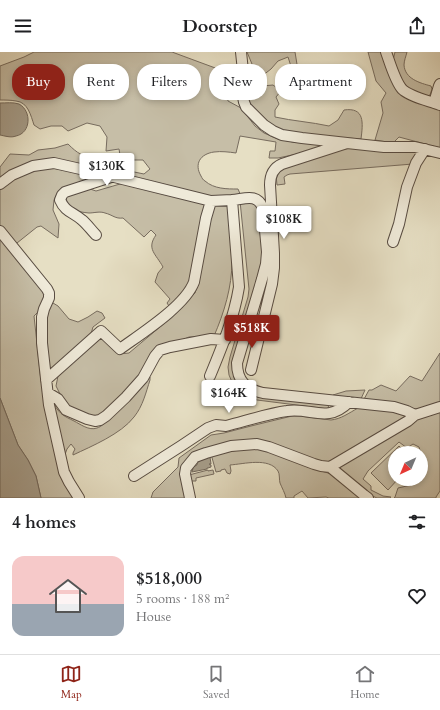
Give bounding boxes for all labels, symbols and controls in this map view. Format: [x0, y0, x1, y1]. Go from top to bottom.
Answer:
text: Doorstep [182, 14, 258, 39]
icon: menu [12, 15, 34, 37]
icon: share [406, 15, 428, 37]
chip: Buy [12, 64, 65, 100]
chip: Rent [73, 64, 129, 100]
chip: Filters [137, 64, 201, 100]
chip: New [209, 64, 267, 100]
chip: Apartment [275, 64, 366, 100]
pin: $130K [79, 153, 135, 187]
text: $130K [88, 157, 126, 175]
pin: $108K [256, 206, 312, 240]
text: $108K [265, 210, 303, 228]
pin: $518K [224, 315, 280, 349]
text: $518K [233, 319, 271, 337]
pin: $164K [201, 380, 257, 414]
text: $164K [210, 384, 248, 402]
north arrow [388, 446, 428, 486]
map controls [388, 446, 428, 486]
text: 4 homes [12, 511, 76, 534]
icon: filters [406, 511, 428, 533]
text: $518,000 [136, 567, 202, 590]
icon: home [44, 572, 92, 620]
icon: heart [406, 585, 428, 607]
text: 5 rooms · 188 m² [136, 590, 229, 608]
text: House [136, 608, 171, 626]
tab: Map [60, 663, 82, 702]
tab: Saved [203, 663, 230, 702]
tab: Home [350, 663, 380, 702]

